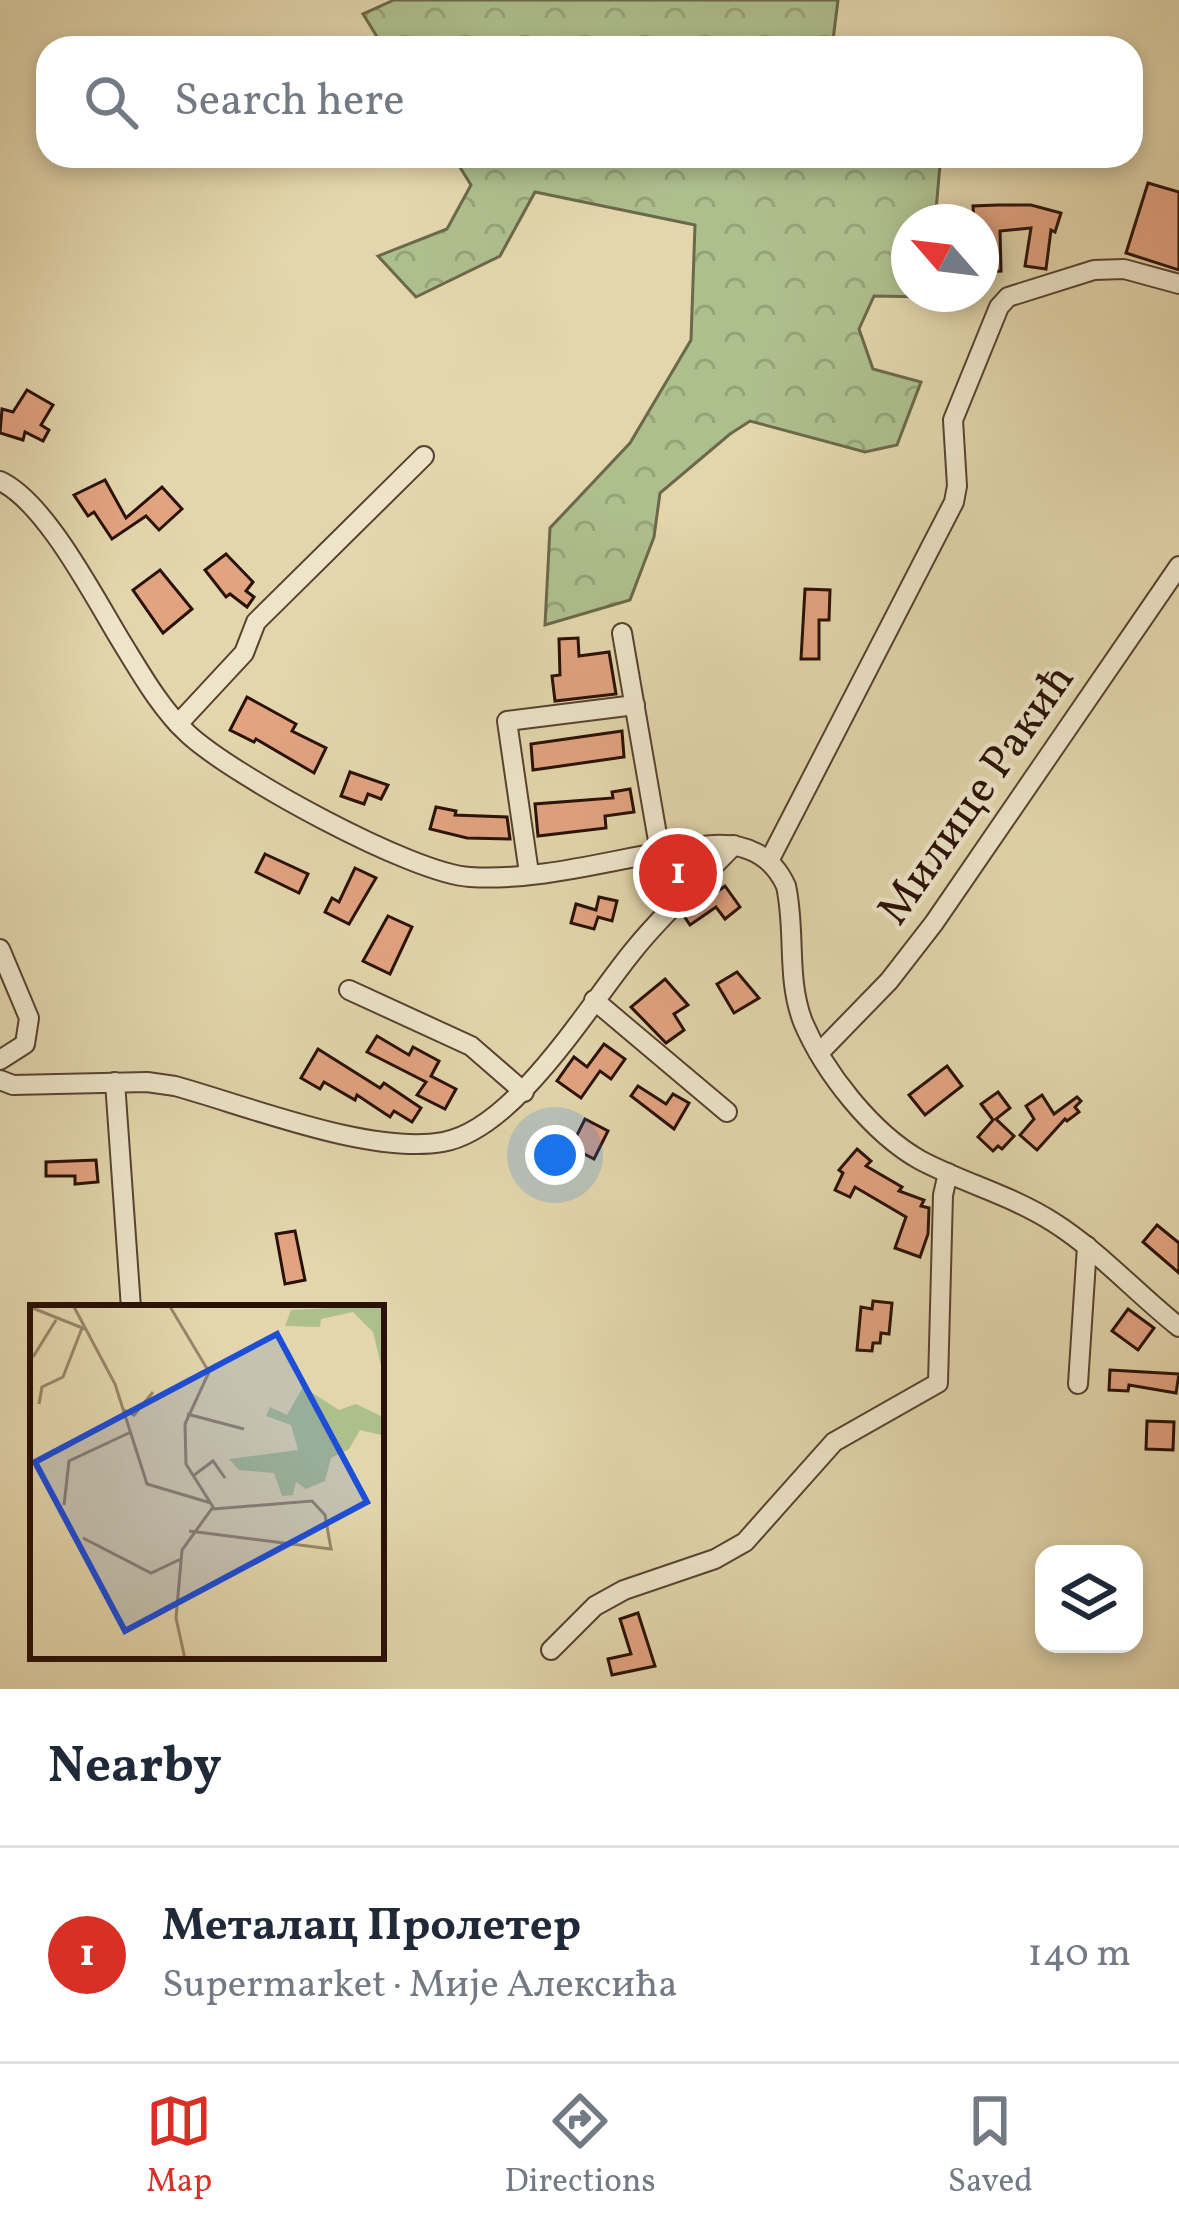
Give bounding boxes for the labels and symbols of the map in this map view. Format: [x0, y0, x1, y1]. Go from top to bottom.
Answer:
north arrow [891, 204, 999, 312]
street label: Милице Ракић [864, 652, 1091, 939]
pin: 1 [639, 828, 717, 918]
your location [525, 1125, 585, 1185]
inset map [30, 1305, 384, 1659]

